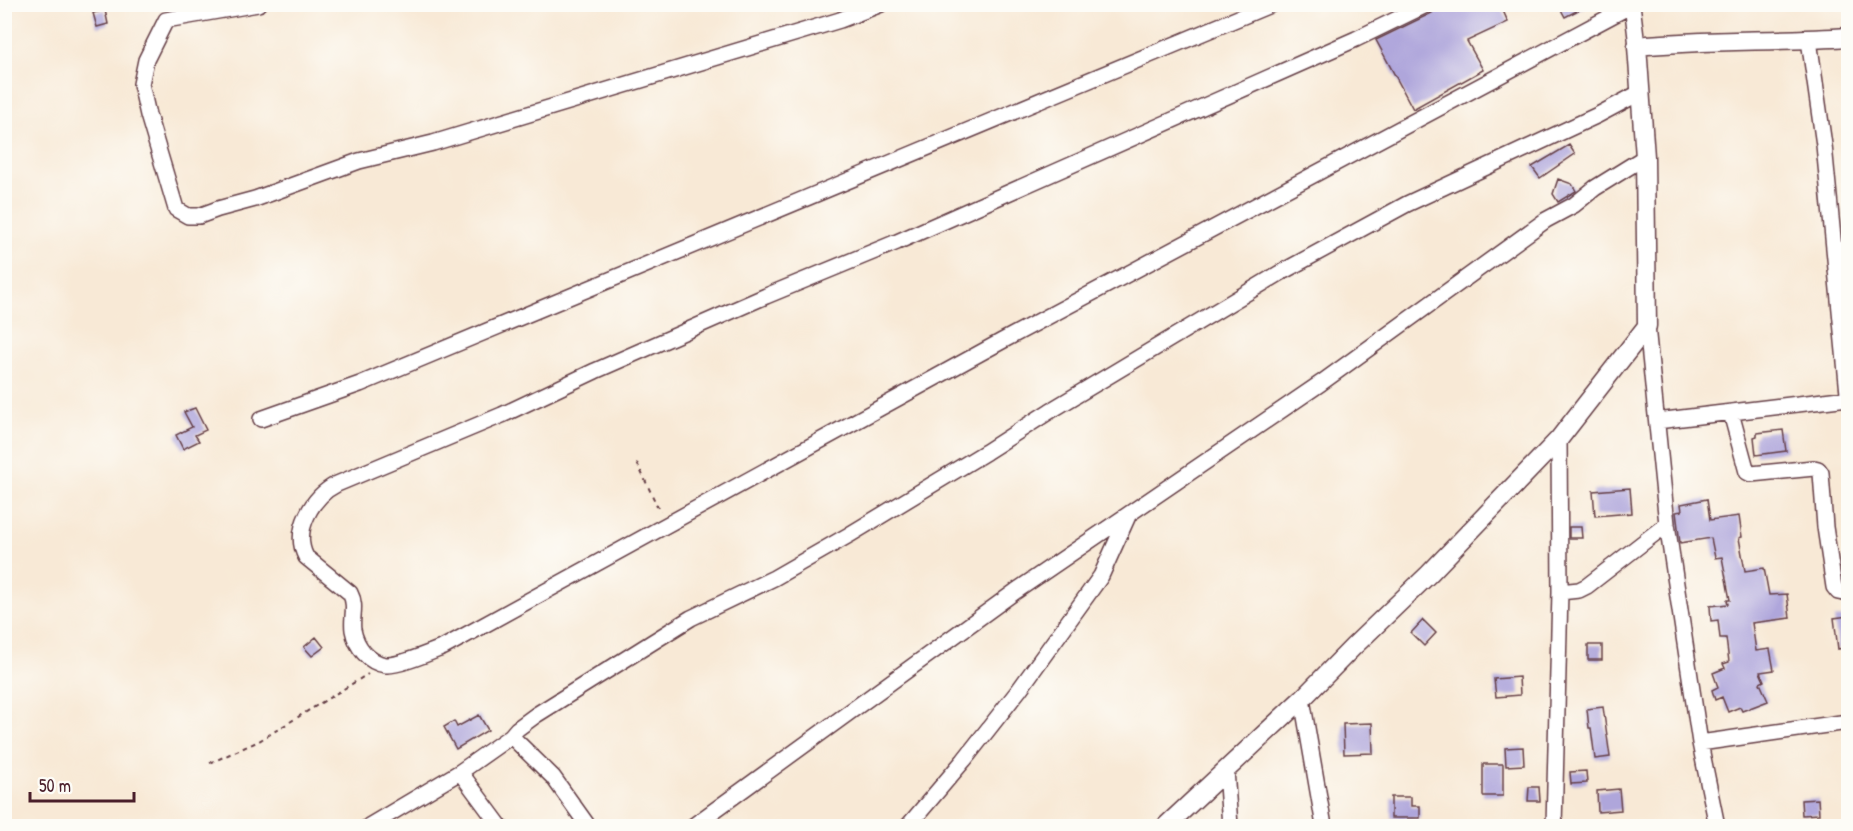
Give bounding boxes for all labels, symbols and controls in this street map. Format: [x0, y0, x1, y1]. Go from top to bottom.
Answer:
scale bar [30, 765, 134, 803]
text: 50 m [39, 773, 71, 798]

